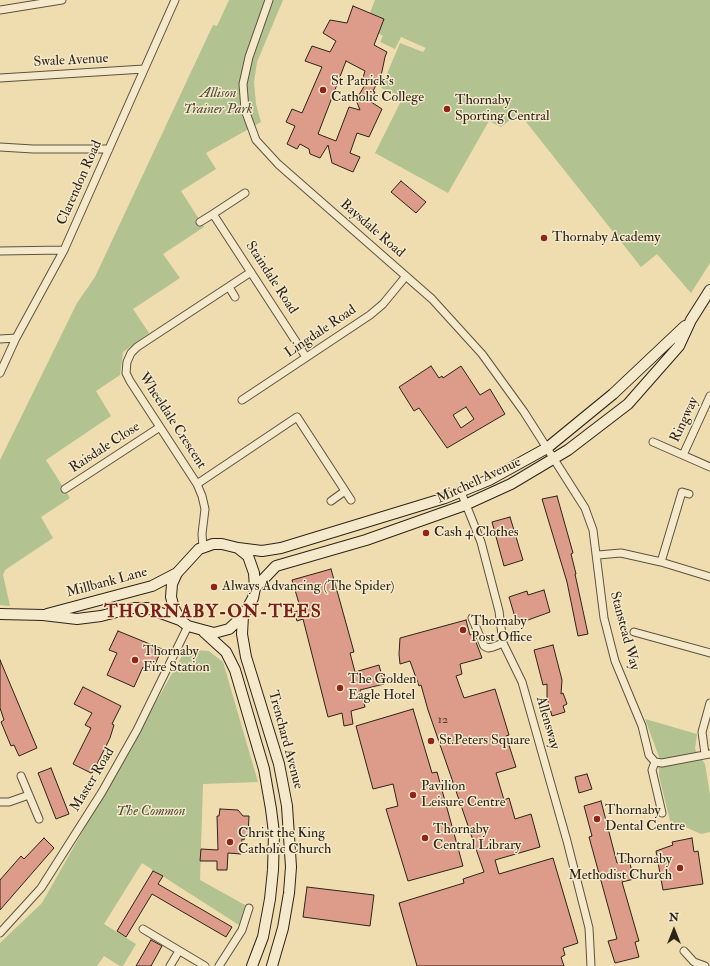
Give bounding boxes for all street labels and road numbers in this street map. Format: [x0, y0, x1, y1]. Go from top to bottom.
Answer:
street label: Swale Avenue [33, 51, 109, 71]
street label: Clarendon Road [54, 138, 106, 228]
street label: Baysdale Road [336, 196, 408, 262]
street label: Staindale Road [241, 239, 301, 317]
street label: Lingdale Road [282, 302, 360, 362]
street label: Wheeldale Crescent [135, 370, 209, 472]
street label: Ringway [667, 395, 703, 445]
street label: Raisdale Close [67, 419, 143, 477]
street label: Mitchell Avenue [434, 454, 524, 508]
street label: Millbank Lane [65, 564, 149, 602]
street label: Stanstead Way [605, 590, 643, 672]
street label: Trenchard Avenue [264, 689, 306, 791]
street label: Allensway [531, 695, 563, 751]
street label: Master Road [67, 745, 119, 815]

